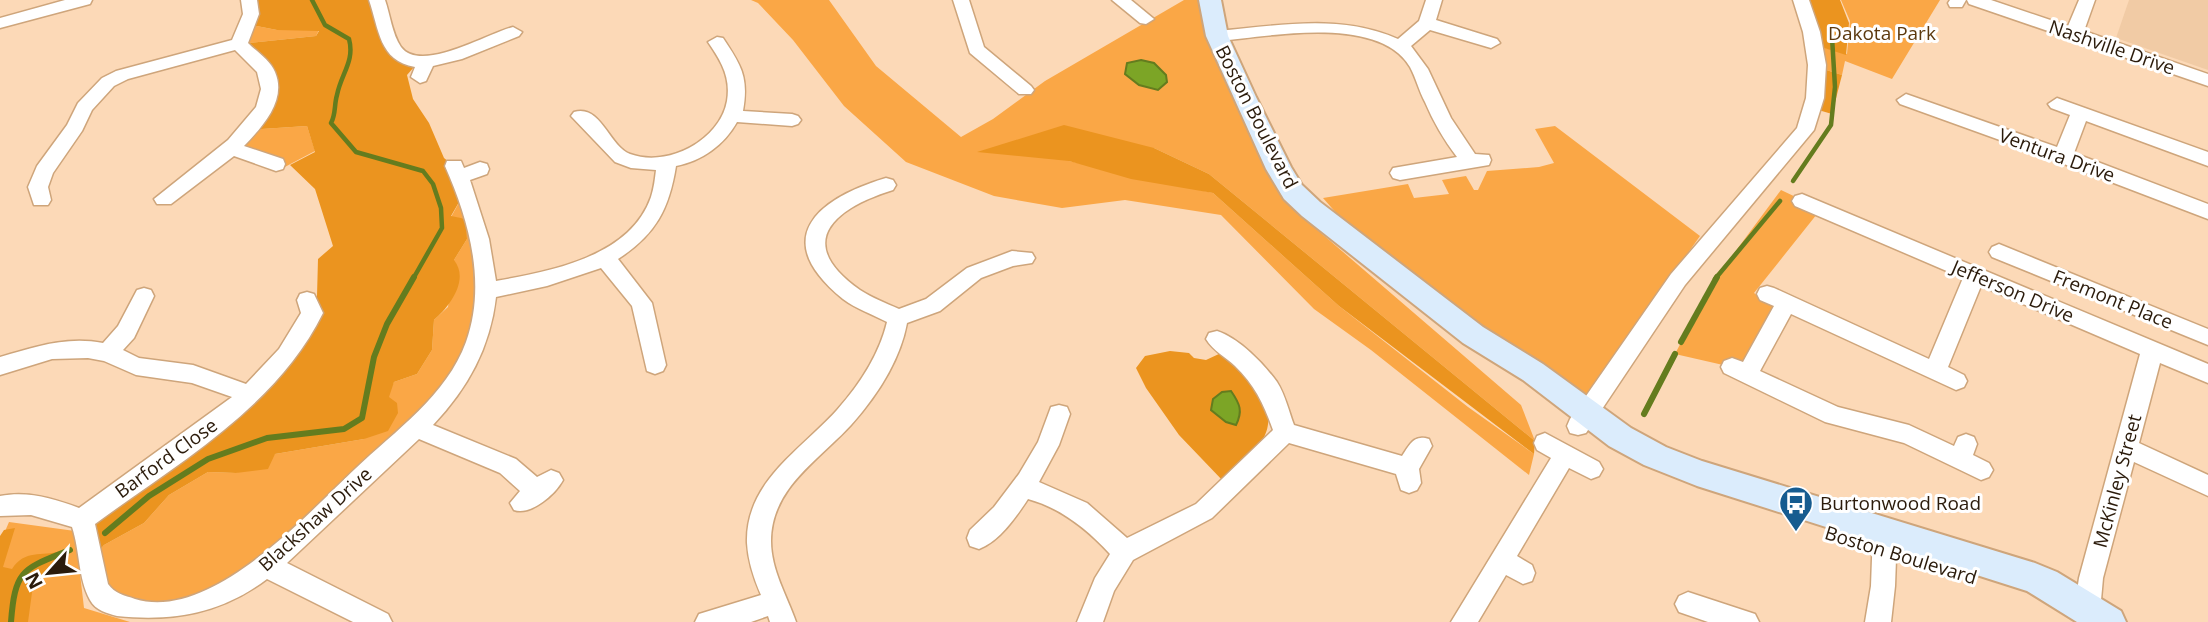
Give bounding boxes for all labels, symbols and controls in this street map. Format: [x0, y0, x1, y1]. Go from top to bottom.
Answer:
street label: Nashville Drive [2046, 13, 2178, 81]
park label: Dakota Park [1828, 20, 1936, 46]
street label: Boston Boulevard [1210, 41, 1304, 193]
street label: Ventura Drive [1995, 122, 2119, 188]
street label: Jefferson Drive [1946, 253, 2078, 328]
street label: Fremont Place [2049, 263, 2177, 335]
street label: McKinley Street [2087, 411, 2147, 551]
street label: Barford Close [110, 412, 222, 504]
street label: Blackshaw Drive [253, 461, 377, 577]
bus stop icon: Burtonwood Road [1777, 484, 1815, 533]
place label: Burtonwood Road [1820, 490, 1981, 516]
street label: Boston Boulevard [1822, 519, 1980, 591]
north arrow [14, 538, 84, 608]
text: N [19, 568, 49, 594]

